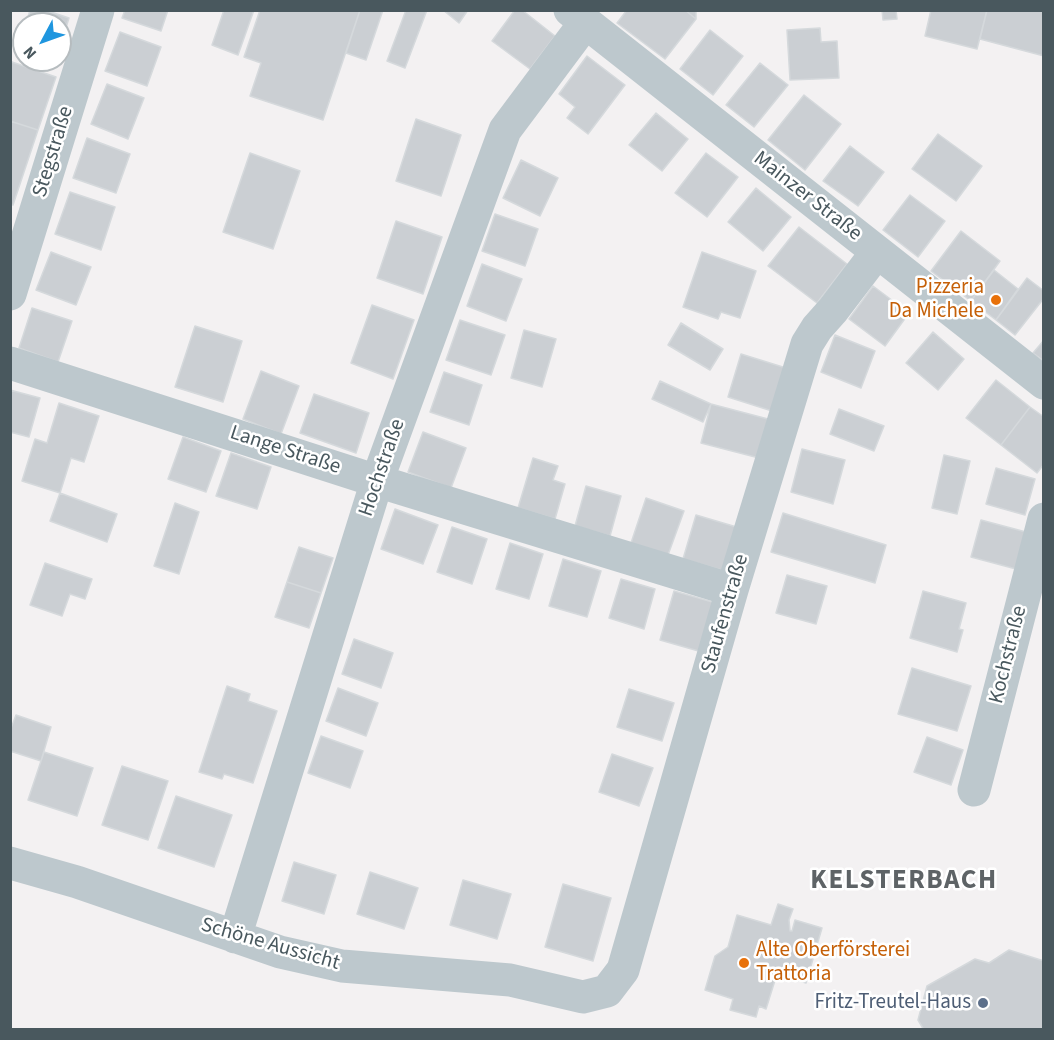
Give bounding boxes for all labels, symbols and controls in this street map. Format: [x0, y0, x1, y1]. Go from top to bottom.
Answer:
north arrow [12, 12, 72, 72]
text: N [18, 41, 42, 64]
street label: Stegstraße [28, 104, 80, 200]
street label: Mainzer Straße [748, 147, 866, 247]
place label: Pizzeria Da Michele [889, 275, 984, 325]
marker: Pizzeria Da Michele [989, 293, 1003, 307]
street label: Hochstraße [355, 416, 411, 520]
street label: Lange Straße [226, 421, 344, 481]
street label: Staufenstraße [697, 552, 755, 676]
street label: Kochstraße [985, 604, 1033, 706]
district label: KELSTERBACH [810, 866, 998, 898]
street label: Schöne Aussicht [198, 913, 342, 977]
place label: Alte Oberförsterei Trattoria [756, 938, 910, 988]
marker: Alte Oberförsterei Trattoria [737, 956, 751, 970]
place label: Fritz-Treutel-Haus [815, 990, 971, 1016]
marker: Fritz-Treutel-Haus [976, 996, 990, 1010]

